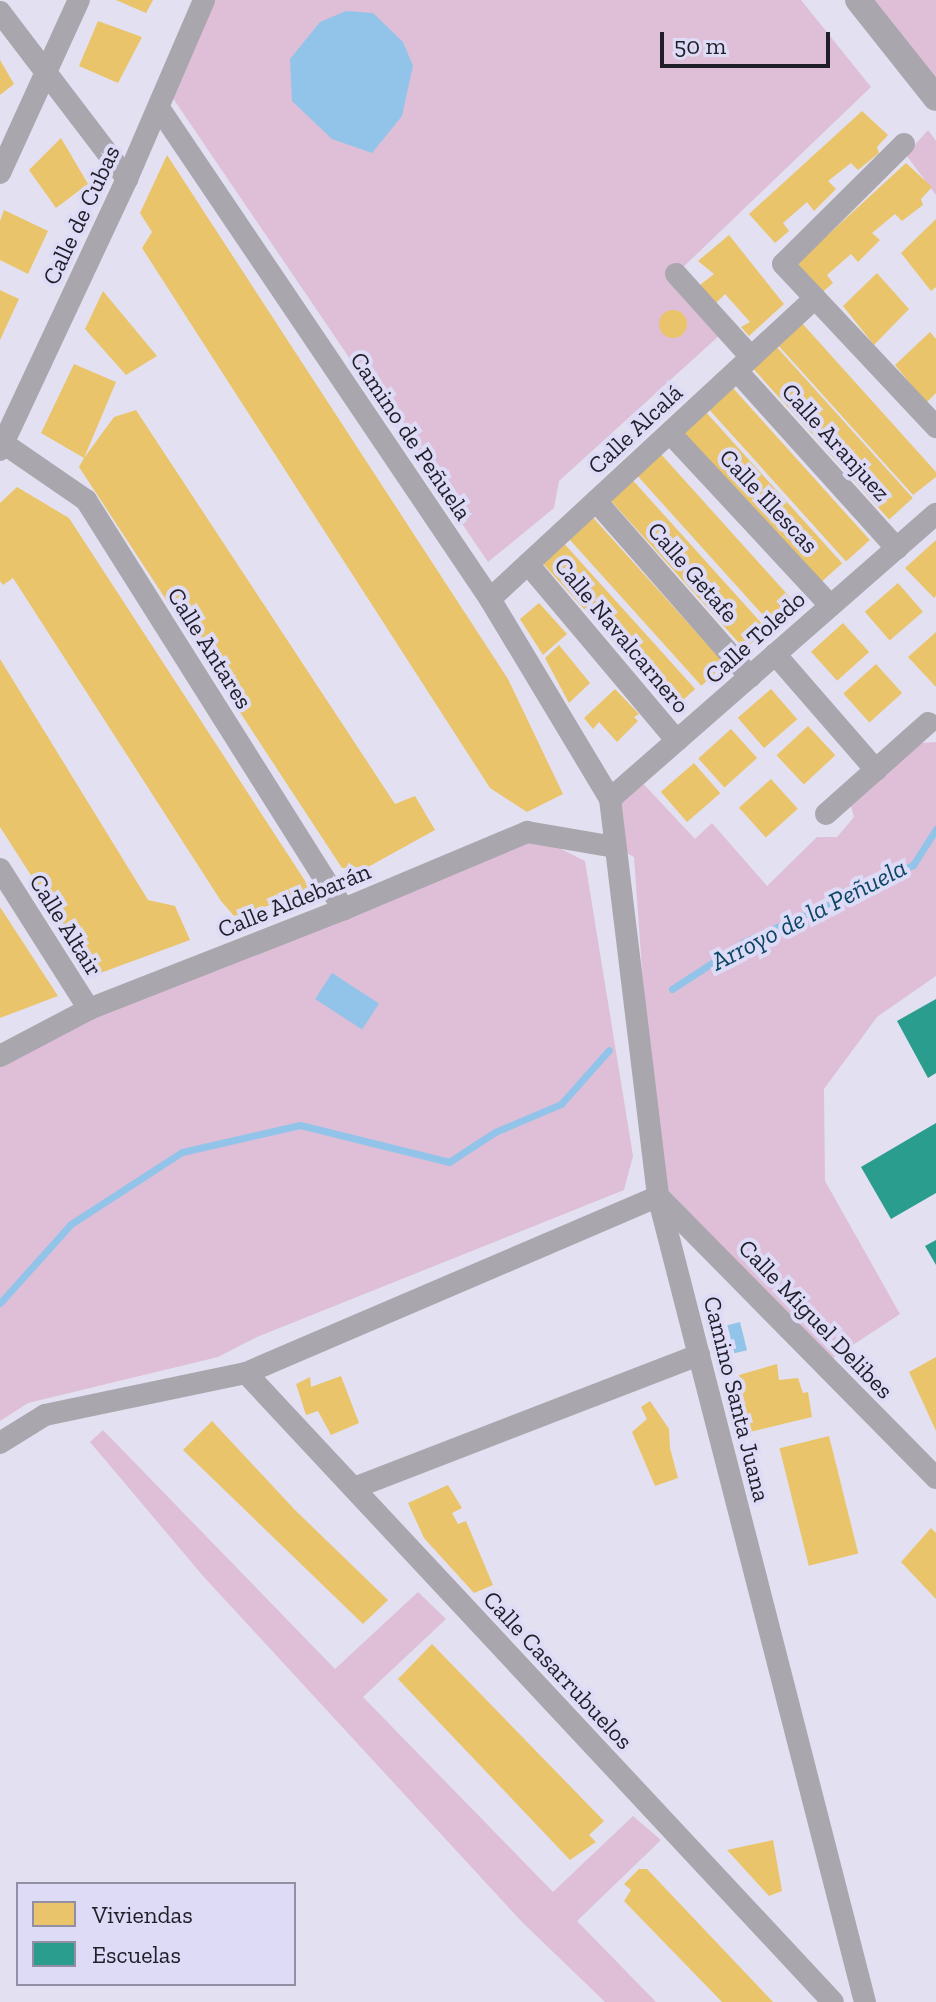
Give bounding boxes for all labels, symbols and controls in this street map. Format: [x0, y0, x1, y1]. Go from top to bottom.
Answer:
scale bar [664, 16, 834, 66]
text: 50 m [674, 31, 726, 60]
street label: Calle de Cubas [36, 141, 126, 289]
street label: Camino de Peñuela [344, 346, 478, 526]
street label: Calle Aranjuez [775, 377, 897, 507]
street label: Calle Alcalá [582, 378, 688, 480]
street label: Calle Illescas [713, 443, 825, 559]
street label: Calle Getafe [642, 516, 744, 628]
street label: Calle Navalcarnero [548, 551, 696, 719]
street label: Calle Antares [161, 582, 259, 714]
street label: Calle Toledo [699, 584, 811, 690]
water label: Arroyo de la Peñuela [706, 852, 912, 978]
street label: Calle Aldebarán [213, 856, 375, 944]
street label: Calle Altair [23, 868, 109, 982]
street label: Calle Miguel Delibes [733, 1233, 899, 1405]
street label: Camino Santa Juana [698, 1293, 776, 1505]
street label: Calle Casarrubuelos [477, 1585, 639, 1755]
legend [16, 1882, 296, 1986]
text: Viviendas [92, 1900, 193, 1929]
text: Escuelas [92, 1940, 181, 1969]

